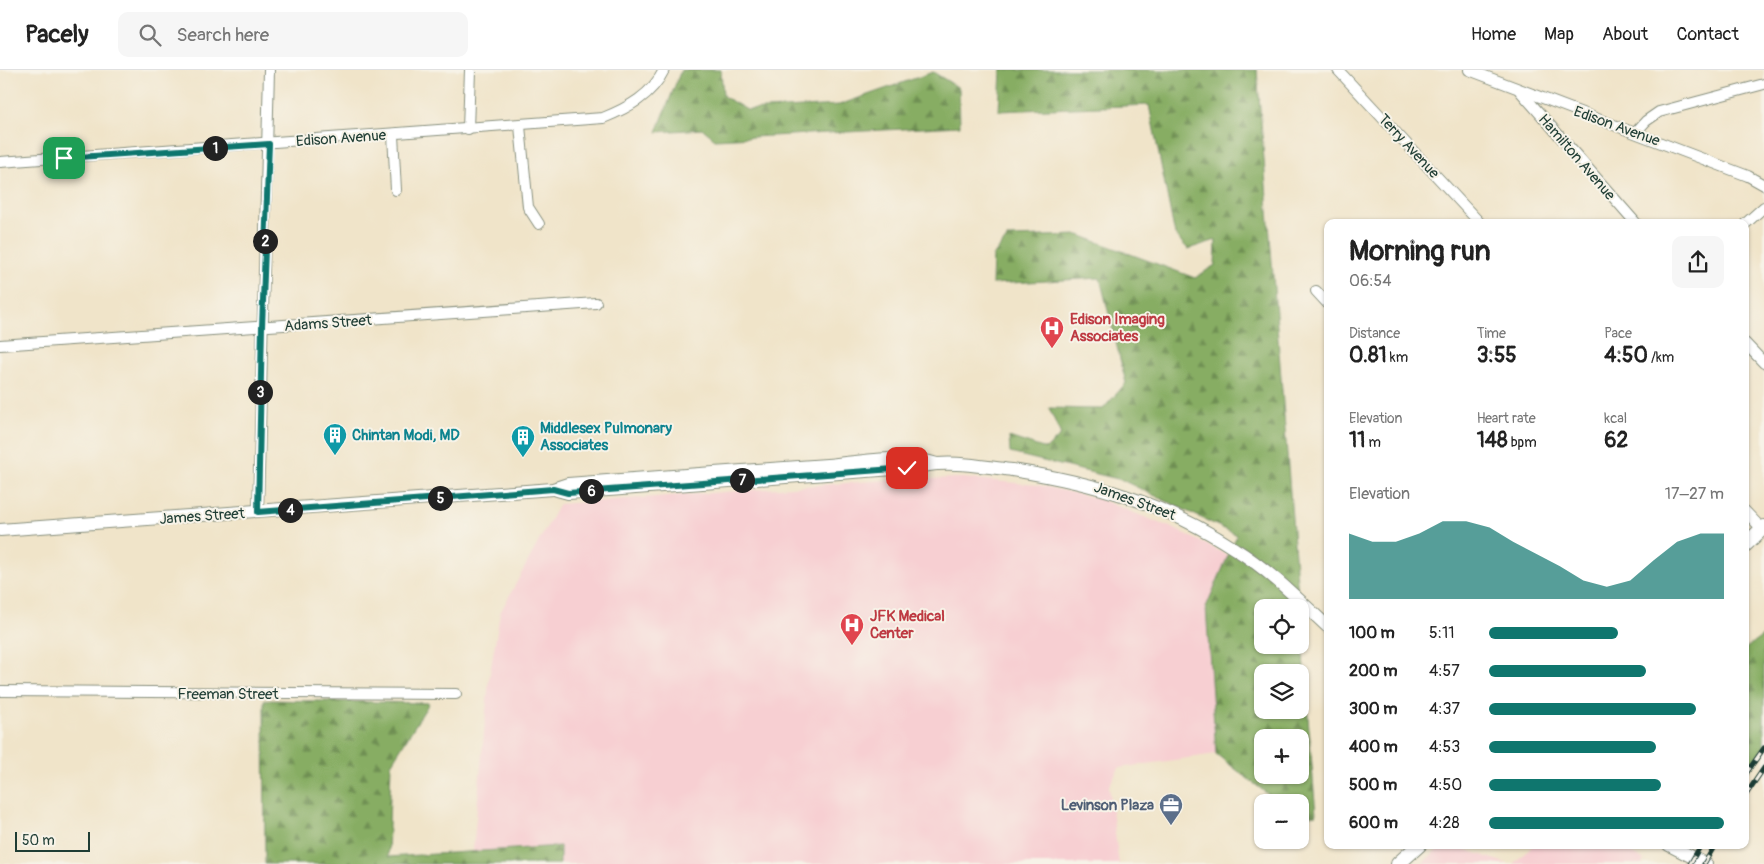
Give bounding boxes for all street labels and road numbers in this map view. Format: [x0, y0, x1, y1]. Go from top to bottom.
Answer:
street label: Edison Avenue [1571, 102, 1663, 151]
street label: Terry Avenue [1374, 110, 1444, 183]
street label: Hamilton Avenue [1534, 110, 1620, 205]
street label: Edison Avenue [295, 126, 387, 151]
street label: Adams Street [284, 311, 373, 336]
street label: James Street [1091, 478, 1179, 525]
street label: James Street [159, 504, 246, 529]
street label: Freeman Street [178, 685, 279, 704]

